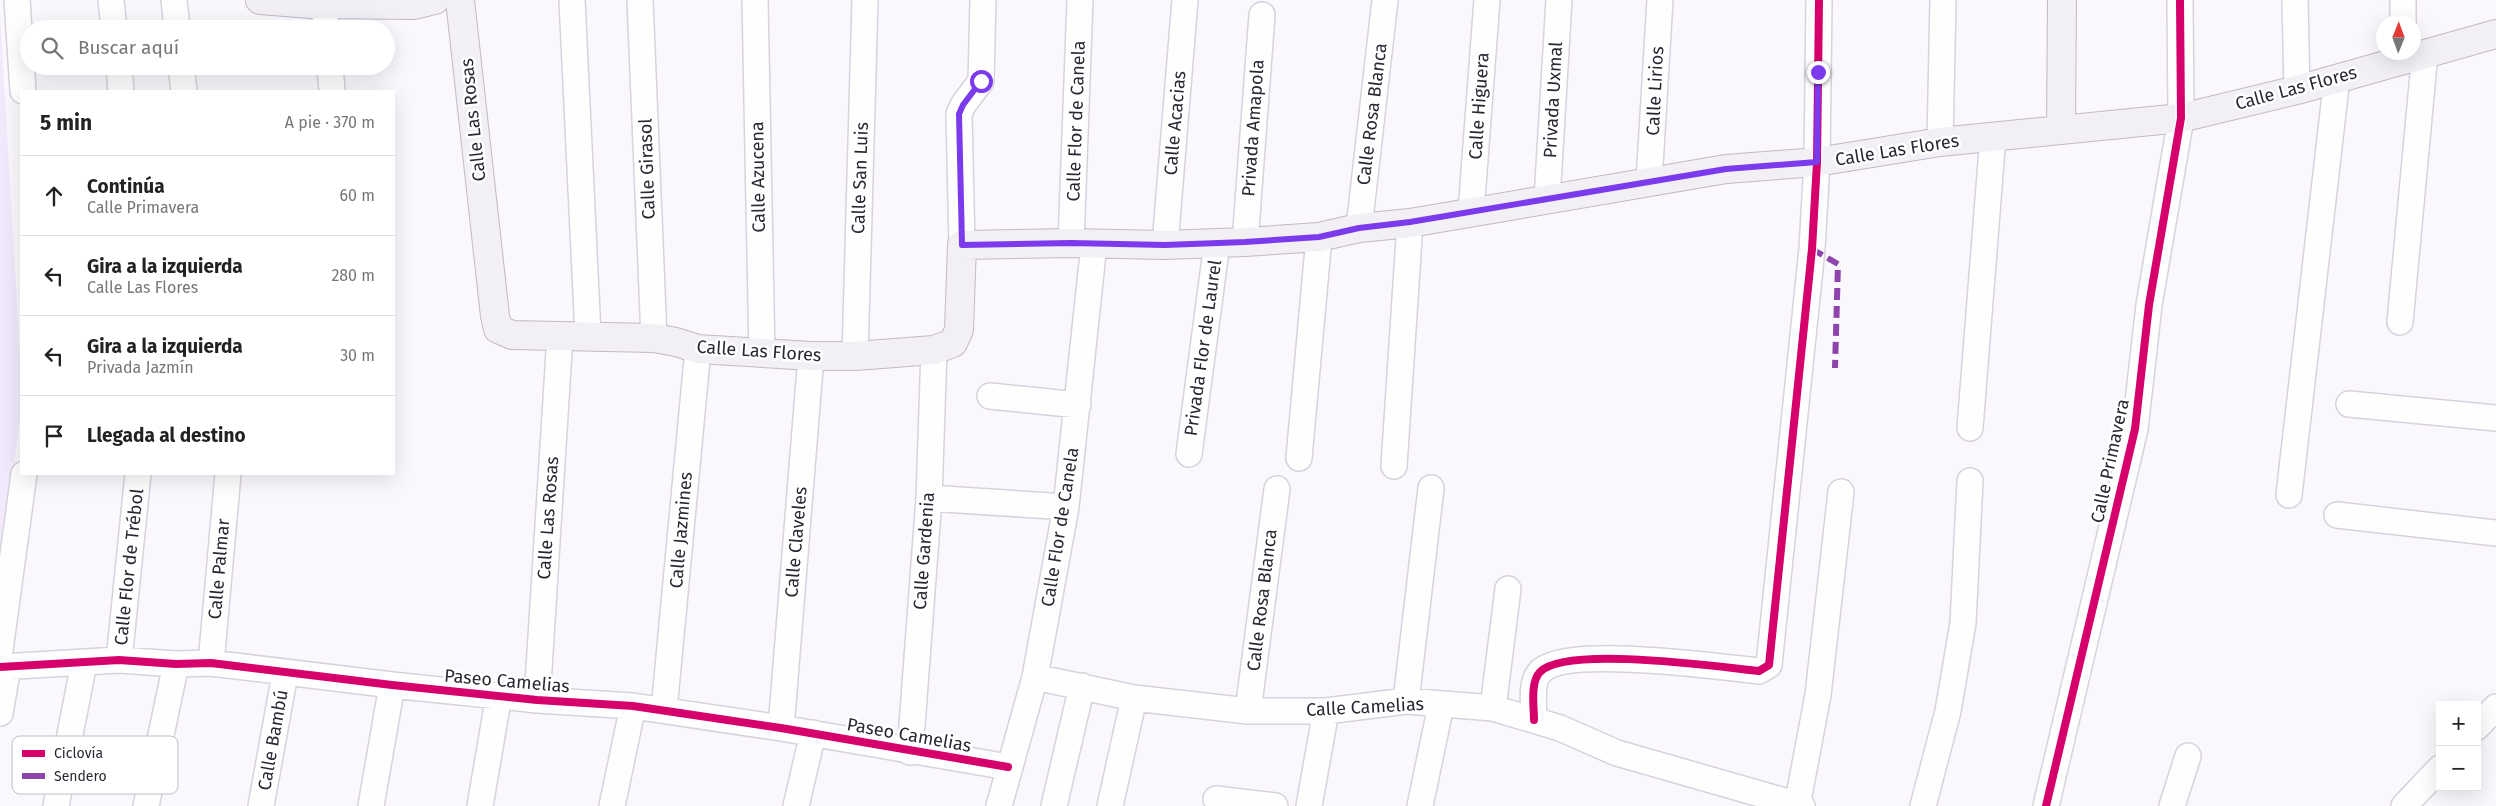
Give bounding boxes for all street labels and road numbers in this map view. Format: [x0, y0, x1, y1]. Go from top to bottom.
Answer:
street label: Calle Flor de Canela [1062, 40, 1090, 202]
street label: Privada Uxmal [1539, 41, 1567, 159]
street label: Calle Rosa Blanca [1352, 42, 1392, 186]
street label: Calle Lirios [1642, 46, 1668, 136]
street label: Calle Higuera [1464, 52, 1494, 160]
street label: Calle Las Rosas [456, 57, 490, 183]
street label: Privada Amapola [1237, 59, 1269, 197]
street label: Calle Las Flores [2233, 61, 2359, 115]
street label: Calle Acacias [1159, 70, 1191, 176]
street label: Calle Girasol [634, 118, 660, 220]
street label: Calle Azucena [746, 121, 770, 233]
street label: Calle San Luis [847, 122, 873, 234]
street label: Calle Las Flores [1833, 129, 1961, 171]
street label: Privada Flor de Laurel [1180, 258, 1226, 438]
street label: Calle Las Flores [696, 336, 822, 366]
street label: Calle Primavera [2086, 397, 2134, 525]
street label: Calle Flor de Canela [1037, 446, 1083, 608]
street label: Calle Las Rosas [533, 456, 563, 580]
street label: Calle Jazmines [665, 471, 697, 589]
street label: Calle Claveles [780, 486, 812, 598]
street label: Calle Flor de Trébol [110, 488, 148, 646]
street label: Calle Gardenia [909, 491, 939, 611]
street label: Calle Palmar [204, 518, 234, 620]
street label: Calle Rosa Blanca [1242, 528, 1282, 672]
street label: Paseo Camelias [443, 665, 571, 697]
street label: Calle Bambú [253, 688, 293, 792]
street label: Calle Camelias [1306, 693, 1424, 721]
street label: Paseo Camelias [845, 713, 973, 757]

